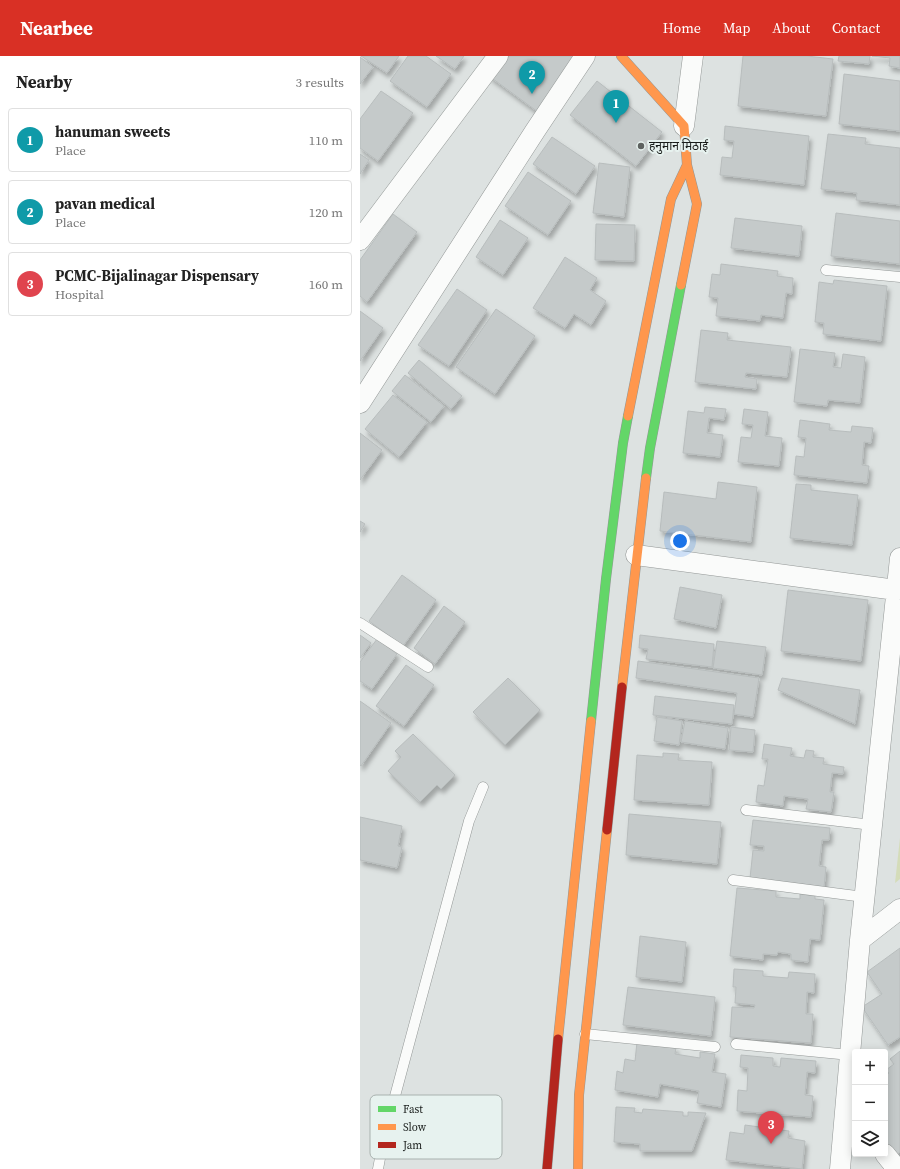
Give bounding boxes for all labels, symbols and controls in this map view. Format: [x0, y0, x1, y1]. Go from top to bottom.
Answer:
text: Nearbee [20, 15, 93, 41]
text: Home [663, 18, 701, 38]
text: Map [723, 18, 750, 38]
text: About [772, 18, 810, 38]
text: Contact [832, 18, 880, 38]
pin: 2 [519, 61, 545, 94]
text: Nearby [16, 70, 72, 94]
text: 3 results [296, 74, 344, 91]
pin: 1 [603, 90, 629, 123]
text: hanuman sweets [55, 121, 170, 142]
text: 1 [26, 132, 34, 149]
text: 110 m [309, 132, 343, 149]
place label: हनुमान मिठाई [649, 138, 709, 154]
marker: हनुमान मिठाई [636, 141, 646, 151]
text: Place [55, 142, 86, 159]
text: pavan medical [55, 193, 155, 214]
text: 2 [26, 204, 34, 221]
text: 120 m [309, 204, 343, 221]
text: Place [55, 214, 86, 231]
text: PCMC-Bijalinagar Dispensary [55, 265, 259, 286]
text: 3 [26, 276, 34, 293]
text: 160 m [309, 276, 343, 293]
text: Hospital [55, 286, 104, 303]
your location [670, 531, 690, 551]
map controls [852, 1049, 888, 1157]
button: + [852, 1049, 888, 1085]
button: − [852, 1085, 888, 1121]
legend [370, 1095, 502, 1159]
text: Fast [403, 1102, 423, 1117]
pin: 3 [758, 1111, 784, 1144]
text: Slow [403, 1120, 427, 1135]
button: layers [852, 1121, 888, 1157]
text: Jam [402, 1138, 422, 1153]

